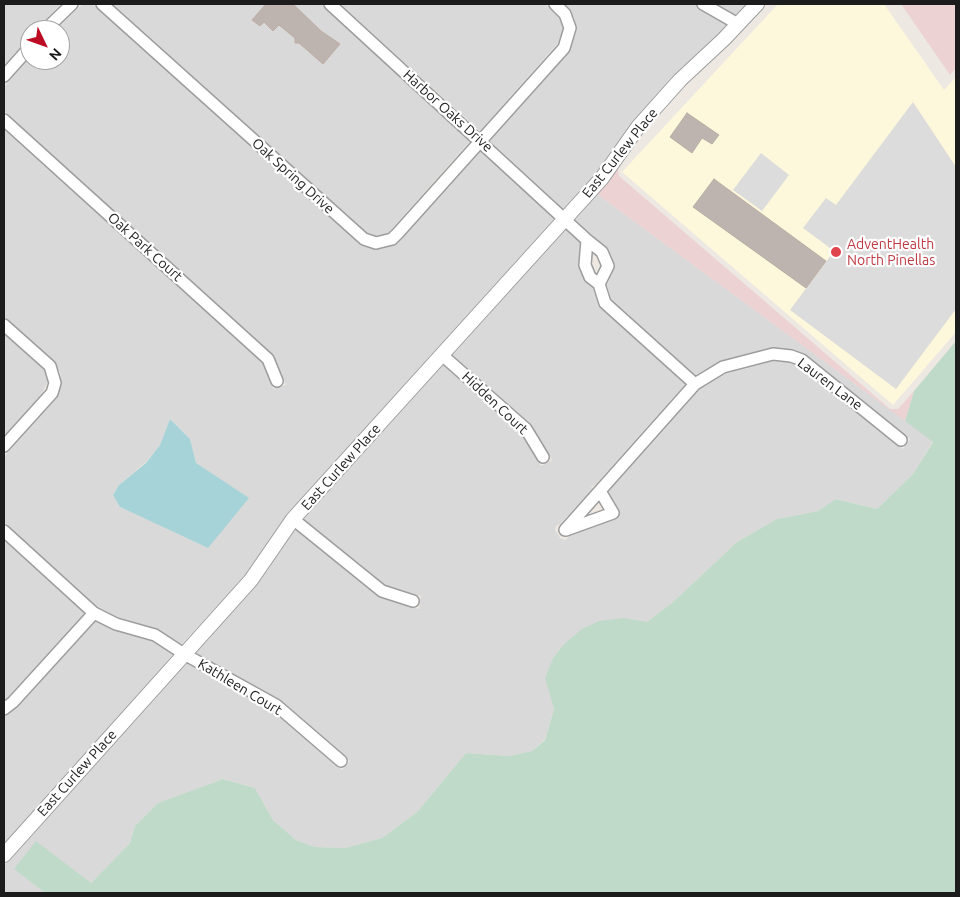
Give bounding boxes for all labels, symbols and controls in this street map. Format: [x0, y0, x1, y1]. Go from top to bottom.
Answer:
north arrow [20, 20, 70, 70]
text: N [46, 45, 65, 64]
street label: Harbor Oaks Drive [400, 66, 496, 156]
street label: East Curlew Place [579, 105, 661, 201]
street label: Oak Spring Drive [248, 135, 338, 217]
street label: Oak Park Court [104, 209, 186, 285]
place label: AdventHealth North Pinellas [847, 236, 935, 268]
marker: AdventHealth North Pinellas [829, 245, 843, 259]
street label: Lauren Lane [794, 354, 866, 414]
street label: Hidden Court [459, 368, 531, 438]
street label: East Curlew Place [298, 420, 384, 514]
street label: Kathleen Court [195, 655, 285, 719]
street label: East Curlew Place [34, 726, 120, 820]

